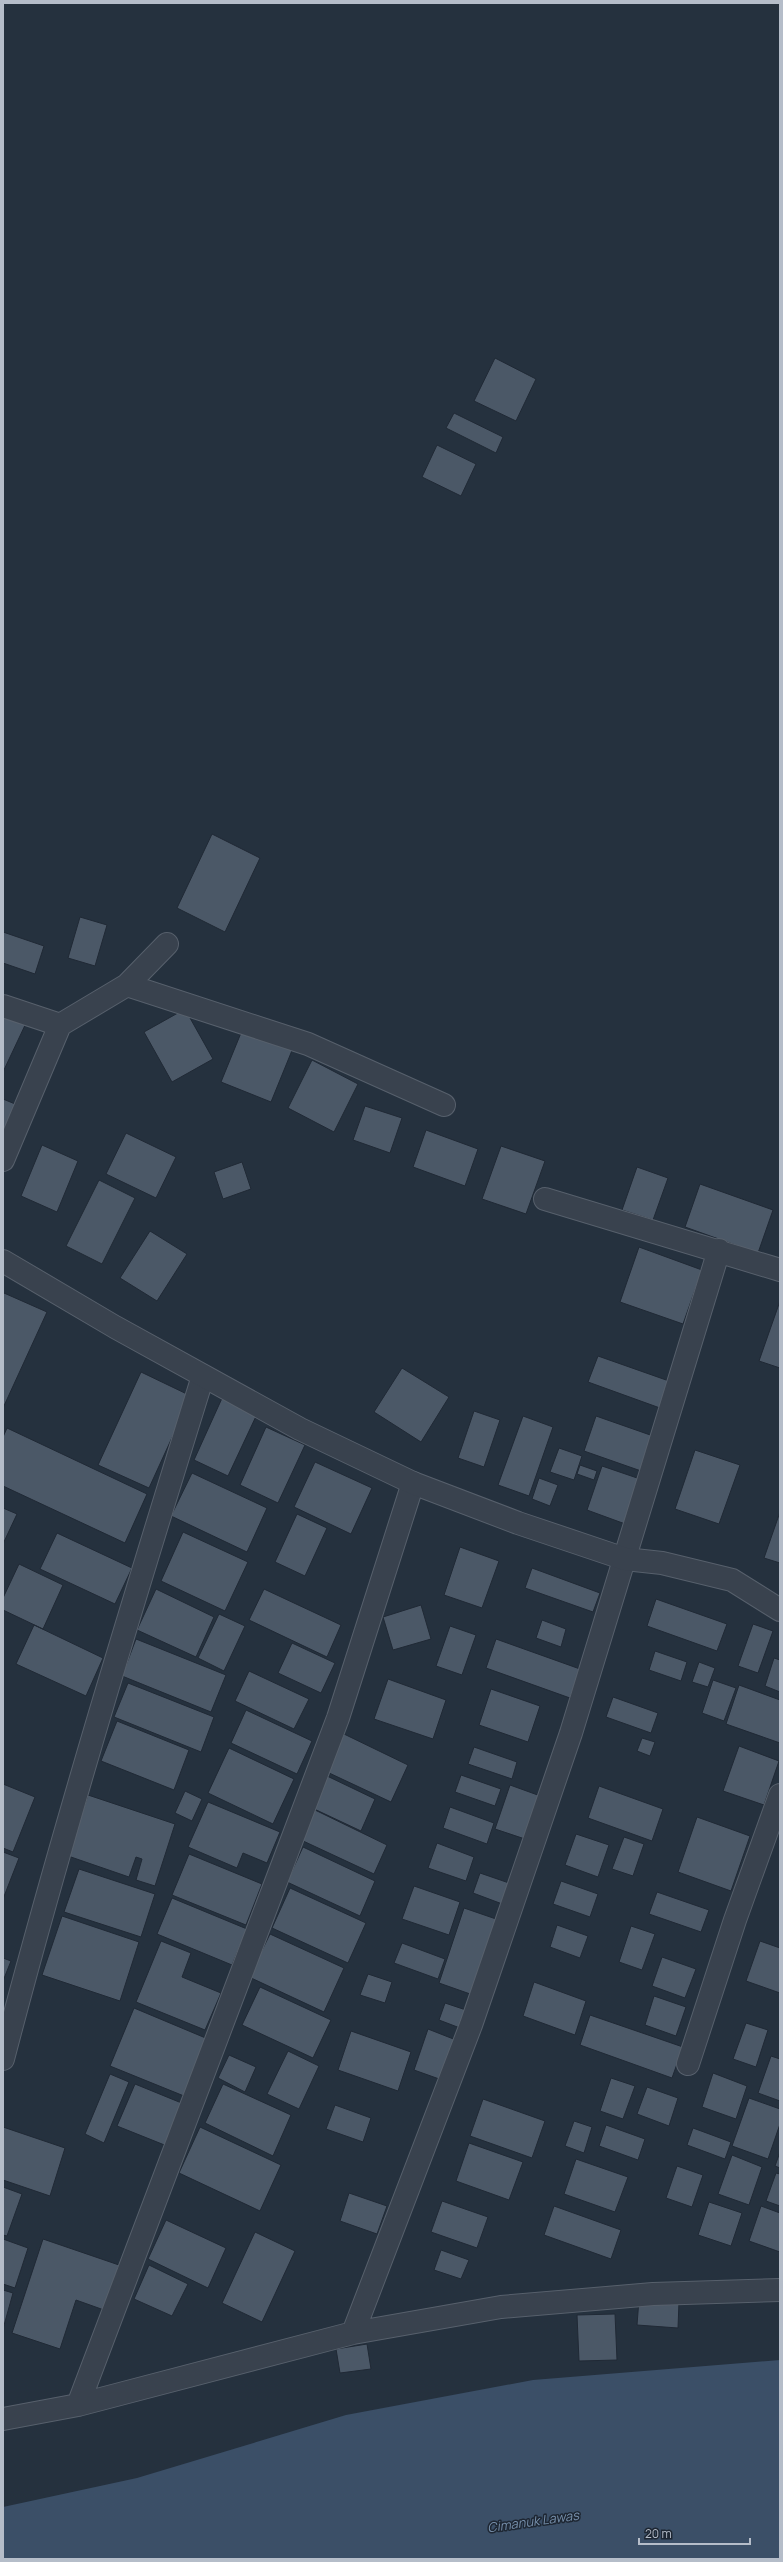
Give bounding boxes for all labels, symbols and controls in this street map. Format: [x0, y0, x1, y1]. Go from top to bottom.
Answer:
water label: Cimanuk Lawas [486, 2506, 581, 2536]
scale bar [639, 2520, 750, 2546]
text: 20 m [645, 2525, 672, 2542]

